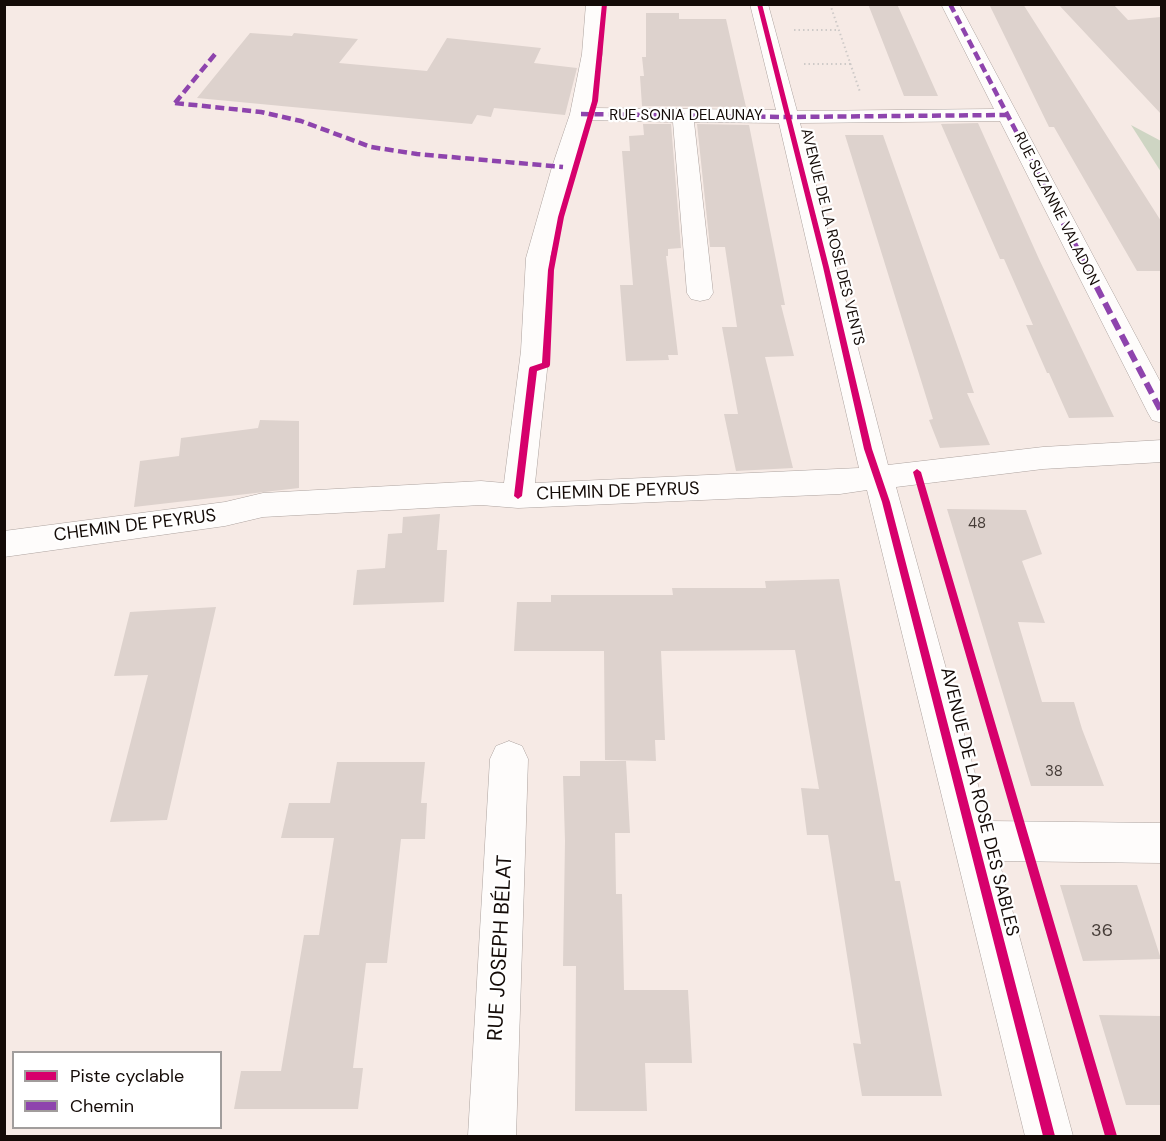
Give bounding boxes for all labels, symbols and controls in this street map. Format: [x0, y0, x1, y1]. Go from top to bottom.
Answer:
street label: RUE SONIA DELAUNAY [609, 107, 763, 125]
street label: AVENUE DE LA ROSE DES VENTS [796, 127, 868, 347]
street label: RUE SUZANNE VALADON [1009, 129, 1103, 289]
street label: CHEMIN DE PEYRUS [536, 478, 700, 506]
street label: CHEMIN DE PEYRUS [53, 505, 217, 547]
house number: 48 [968, 515, 986, 533]
street label: AVENUE DE LA ROSE DES SABLES [935, 665, 1023, 939]
house number: 38 [1045, 763, 1063, 781]
street label: RUE JOSEPH BÉLAT [484, 854, 518, 1042]
house number: 36 [1091, 920, 1113, 942]
legend [12, 1051, 222, 1129]
text: Piste cyclable [70, 1064, 184, 1088]
text: Chemin [70, 1094, 134, 1118]

